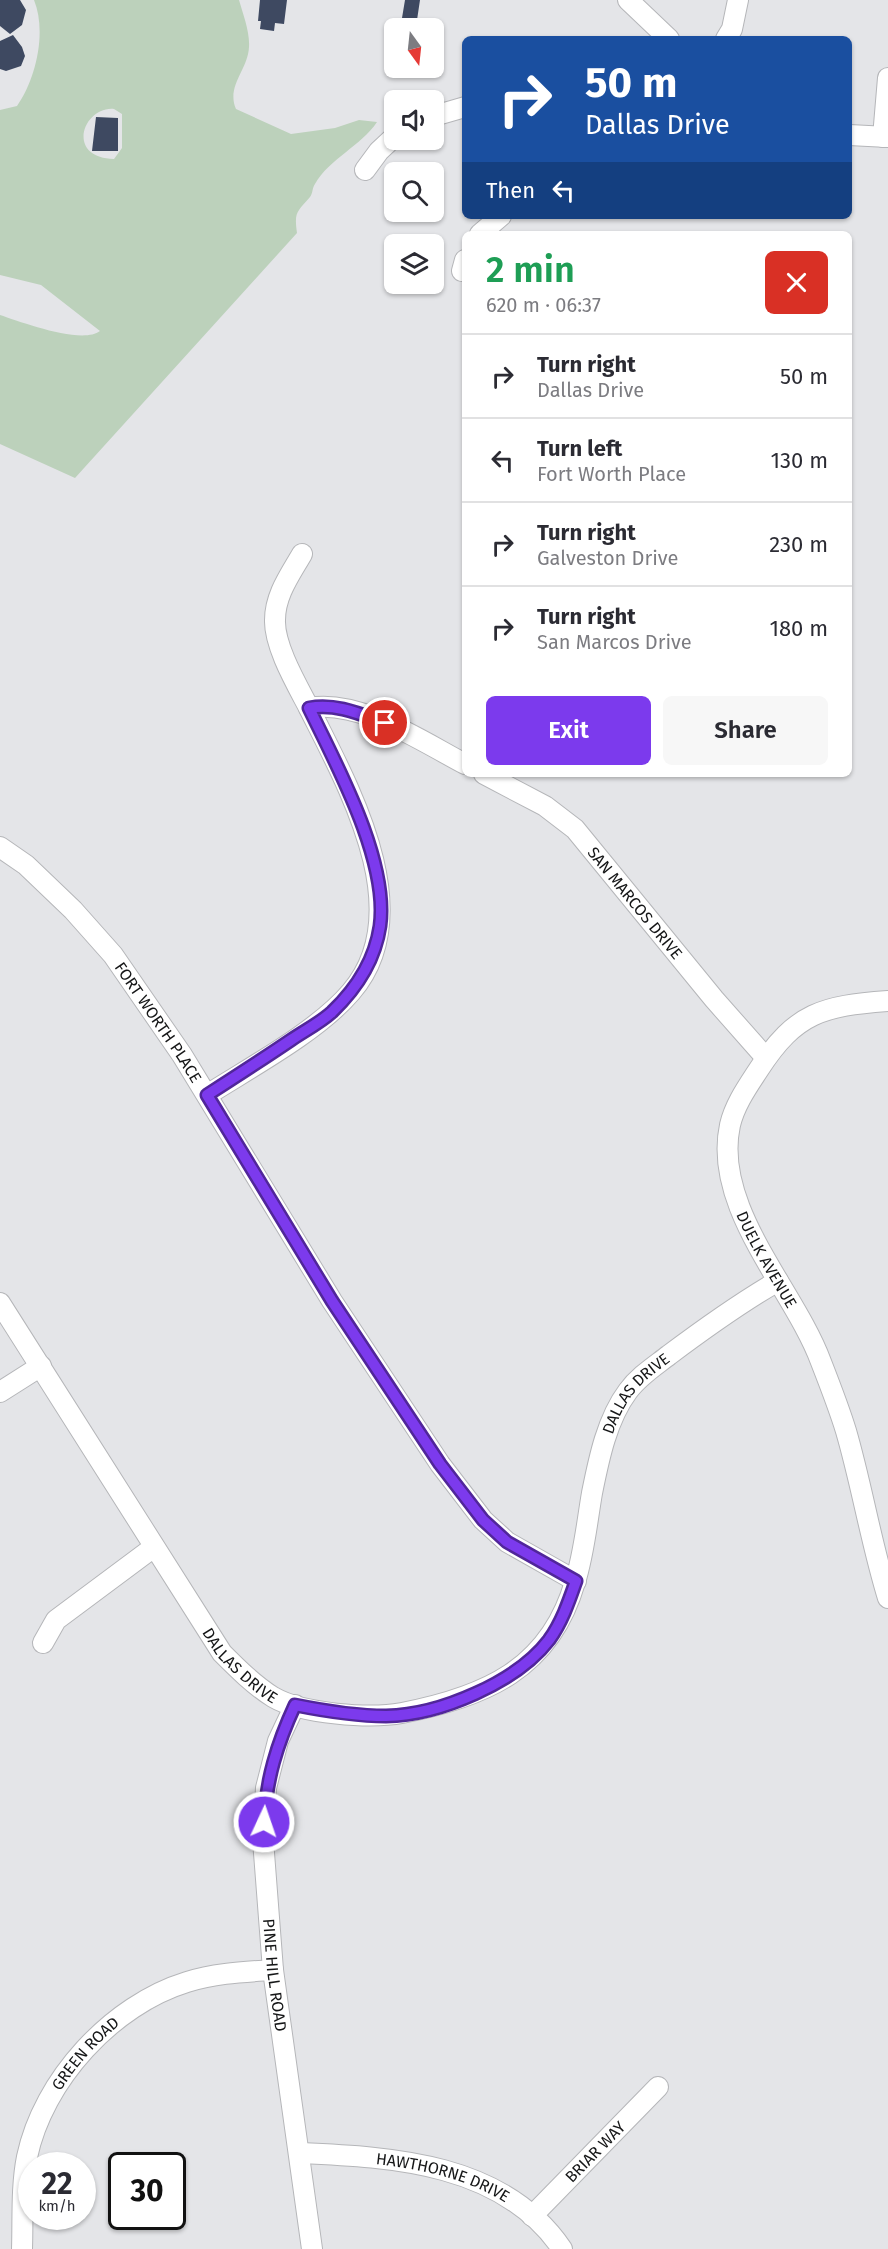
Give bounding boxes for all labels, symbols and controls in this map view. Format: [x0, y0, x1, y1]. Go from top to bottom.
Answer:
north arrow [384, 18, 444, 78]
map controls [384, 18, 444, 294]
text: 50 m [585, 58, 678, 108]
icon: right [486, 60, 564, 138]
button: sound [384, 90, 444, 150]
text: Dallas Drive [585, 109, 730, 141]
button: search [384, 162, 444, 222]
icon: left [547, 174, 580, 207]
text: Then [486, 177, 535, 204]
button: layers [384, 234, 444, 294]
text: 2 min [486, 248, 575, 292]
button: close [765, 251, 828, 314]
text: 620 m · 06:37 [486, 293, 601, 317]
text: Turn right [537, 351, 636, 378]
icon: right [486, 360, 519, 393]
text: 50 m [780, 363, 828, 390]
text: Dallas Drive [537, 378, 644, 402]
text: Turn left [537, 435, 622, 462]
icon: left [486, 444, 519, 477]
text: 130 m [771, 447, 828, 474]
text: Fort Worth Place [537, 462, 686, 486]
text: Turn right [537, 519, 636, 546]
icon: right [486, 528, 519, 561]
text: 230 m [769, 531, 828, 558]
text: Galveston Drive [537, 546, 678, 570]
text: Turn right [537, 603, 636, 630]
icon: right [486, 612, 519, 645]
text: 180 m [769, 615, 828, 642]
text: San Marcos Drive [537, 630, 692, 654]
button: Exit [486, 696, 651, 765]
button: Share [663, 696, 828, 765]
pin [359, 697, 410, 748]
icon: arrive [368, 706, 401, 739]
street label: SAN MARCOS DRIVE [584, 843, 687, 963]
street label: FORT WORTH PLACE [111, 958, 206, 1086]
street label: DUELK AVENUE [733, 1208, 801, 1311]
street label: DALLAS DRIVE [598, 1349, 673, 1436]
street label: DALLAS DRIVE [199, 1624, 281, 1707]
position arrow [232, 1790, 296, 1854]
street label: PINE HILL ROAD [260, 1918, 291, 2033]
street label: GREEN ROAD [47, 2013, 122, 2093]
street label: BRIAR WAY [561, 2117, 629, 2186]
street label: HAWTHORNE DRIVE [375, 2149, 513, 2206]
speed limit sign: 30 [108, 2152, 186, 2230]
text: 22 [41, 2166, 73, 2202]
text: km/h [38, 2197, 76, 2215]

